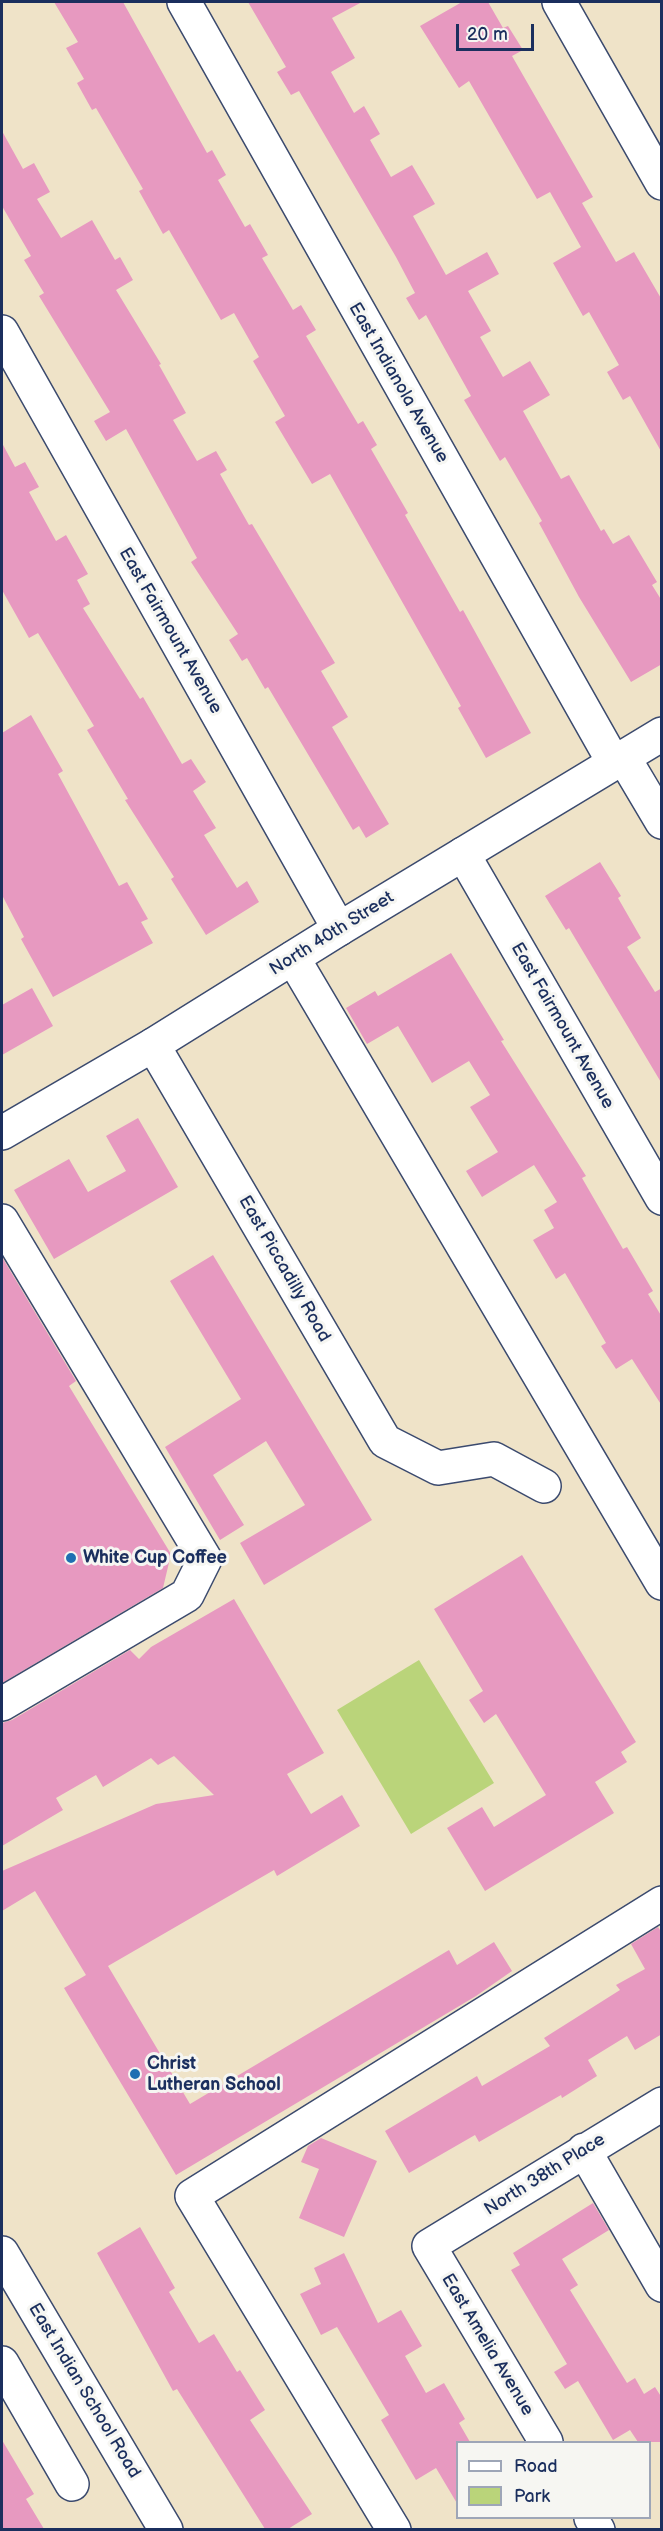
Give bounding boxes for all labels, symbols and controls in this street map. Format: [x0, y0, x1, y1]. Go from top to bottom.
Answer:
scale bar [459, 12, 537, 50]
text: 20 m [467, 24, 508, 45]
street label: East Indianola Avenue [343, 299, 453, 467]
street label: East Fairmount Avenue [114, 544, 226, 718]
street label: North 40th Street [266, 887, 398, 981]
street label: East Fairmount Avenue [506, 939, 618, 1113]
street label: East Piccadilly Road [233, 1192, 335, 1346]
place label: White Cup Coffee [83, 1547, 227, 1569]
marker: White Cup Coffee [64, 1551, 78, 1565]
place label: Christ Lutheran School [147, 2053, 281, 2096]
marker: Christ Lutheran School [128, 2067, 142, 2081]
street label: North 38th Place [481, 2129, 609, 2221]
street label: East Amelia Avenue [436, 2270, 538, 2420]
street label: East Indian School Road [23, 2300, 145, 2482]
legend [456, 2441, 651, 2519]
text: Road [514, 2456, 558, 2477]
text: Park [514, 2486, 550, 2507]

